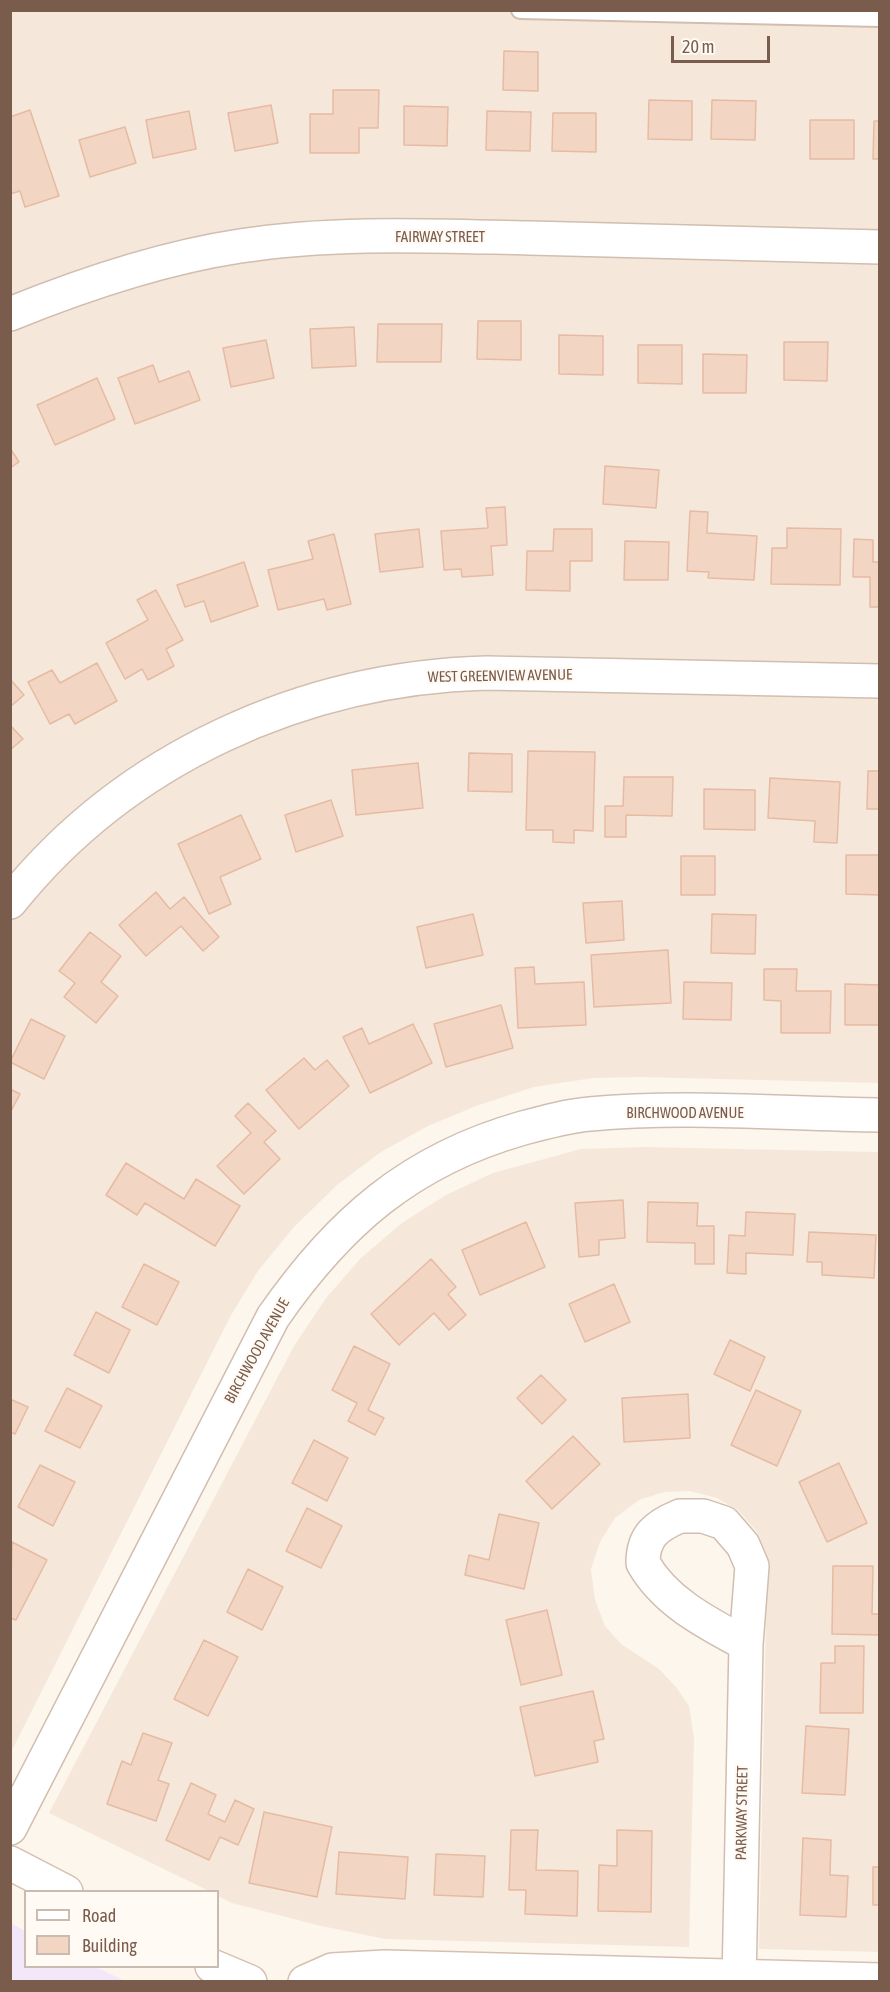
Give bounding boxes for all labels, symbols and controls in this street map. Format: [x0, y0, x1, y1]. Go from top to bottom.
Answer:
scale bar [674, 24, 773, 62]
text: 20 m [682, 36, 714, 57]
street label: FAIRWAY STREET [395, 228, 485, 246]
street label: WEST GREENVIEW AVENUE [428, 666, 572, 686]
street label: BIRCHWOOD AVENUE [626, 1104, 744, 1122]
street label: BIRCHWOOD AVENUE [221, 1295, 293, 1407]
street label: PARKWAY STREET [732, 1766, 752, 1860]
legend [24, 1890, 219, 1968]
text: Road [82, 1905, 116, 1926]
text: Building [82, 1935, 137, 1956]

